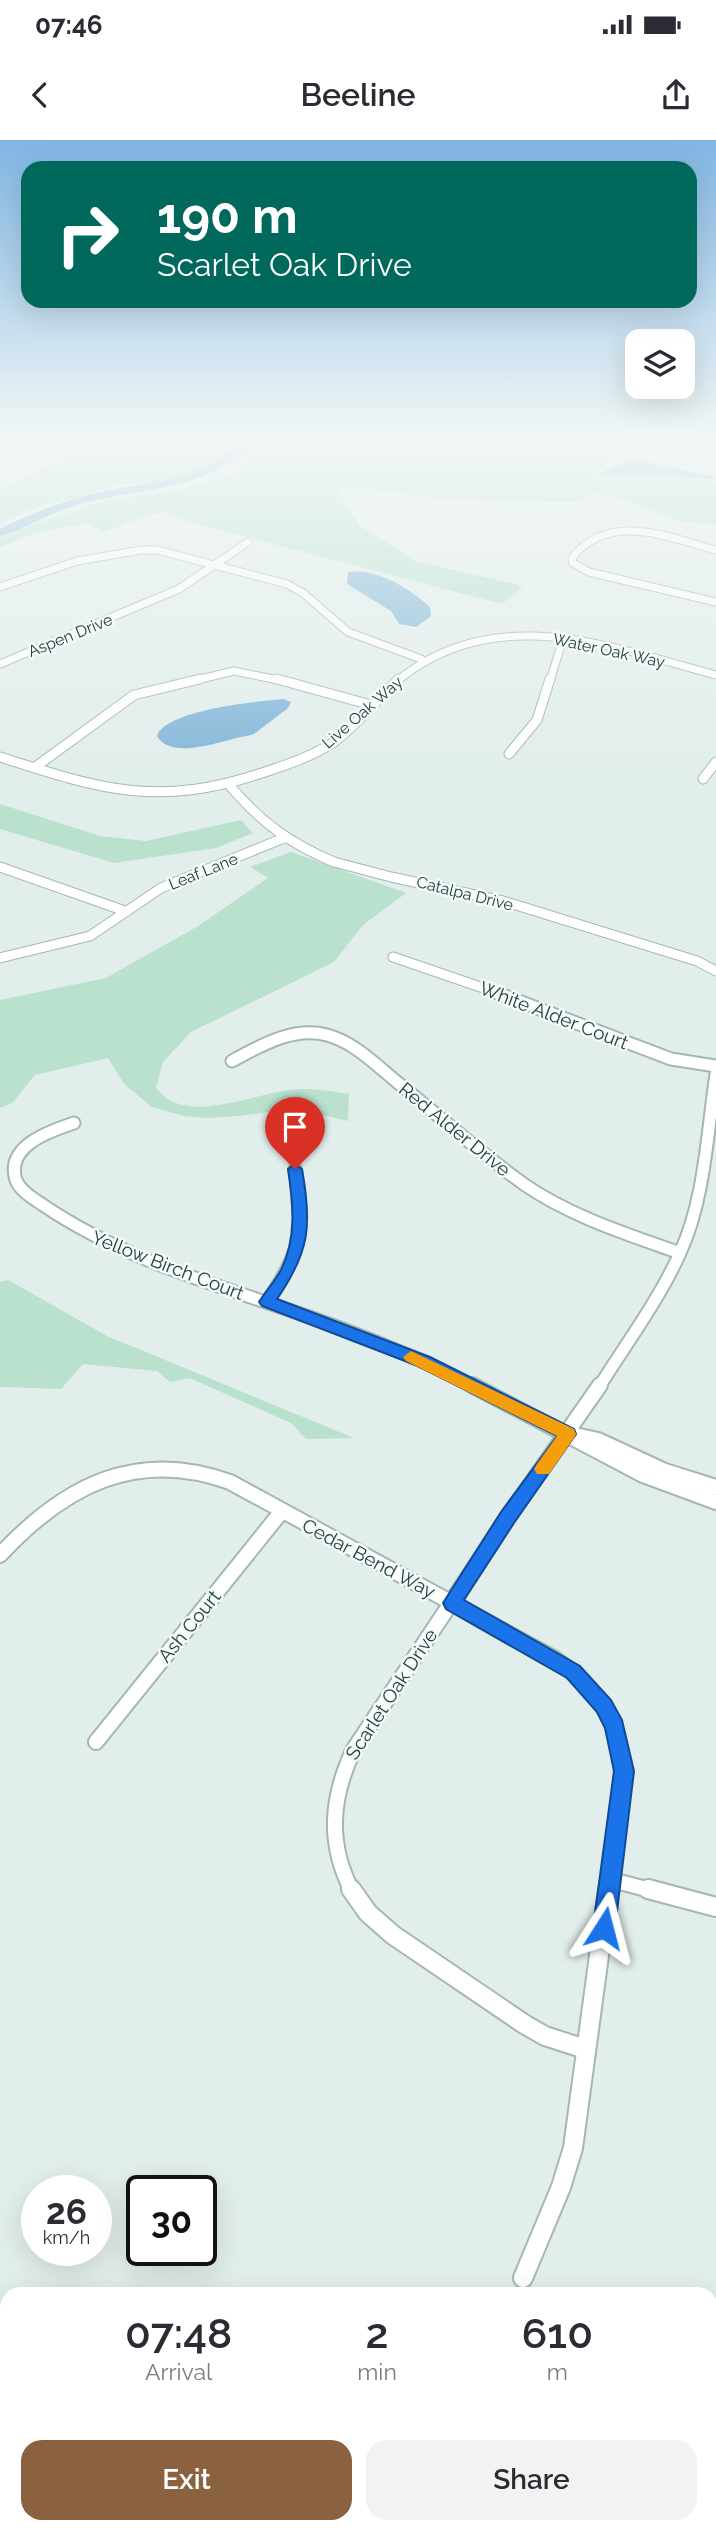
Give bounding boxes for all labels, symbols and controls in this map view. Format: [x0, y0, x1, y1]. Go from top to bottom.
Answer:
text: 07:46 [35, 10, 103, 40]
icon: back [21, 76, 59, 114]
text: Beeline [300, 76, 416, 113]
icon: share [657, 76, 695, 114]
text: 190 m [157, 187, 298, 244]
icon: right [42, 189, 133, 280]
text: Scarlet Oak Drive [157, 246, 412, 283]
map controls [625, 329, 695, 399]
button: layers [625, 329, 695, 399]
street label: Aspen Drive [25, 610, 115, 661]
street label: Water Oak Way [551, 629, 667, 672]
street label: Live Oak Way [318, 672, 407, 752]
street label: Leaf Lane [166, 849, 241, 894]
street label: Catalpa Drive [415, 872, 515, 915]
street label: White Alder Court [477, 977, 632, 1054]
street label: Red Alder Drive [395, 1077, 515, 1181]
pin [265, 1097, 325, 1169]
icon: arrive [276, 1108, 314, 1146]
street label: Yellow Birch Court [89, 1226, 248, 1304]
street label: Cedar Bend Way [299, 1514, 439, 1602]
street label: Ash Court [153, 1585, 225, 1667]
street label: Scarlet Oak Drive [341, 1625, 441, 1763]
position arrow [567, 1891, 641, 1965]
speed limit sign: 30 [126, 2175, 217, 2266]
text: 26 [46, 2191, 87, 2232]
text: km/h [43, 2227, 90, 2248]
text: 07:48 [125, 2309, 232, 2358]
text: 2 [365, 2309, 389, 2358]
text: 610 [522, 2309, 593, 2358]
text: Arrival [145, 2358, 212, 2385]
text: min [357, 2358, 397, 2385]
text: m [547, 2358, 568, 2385]
button: Exit [21, 2440, 352, 2520]
button: Share [366, 2440, 697, 2520]

